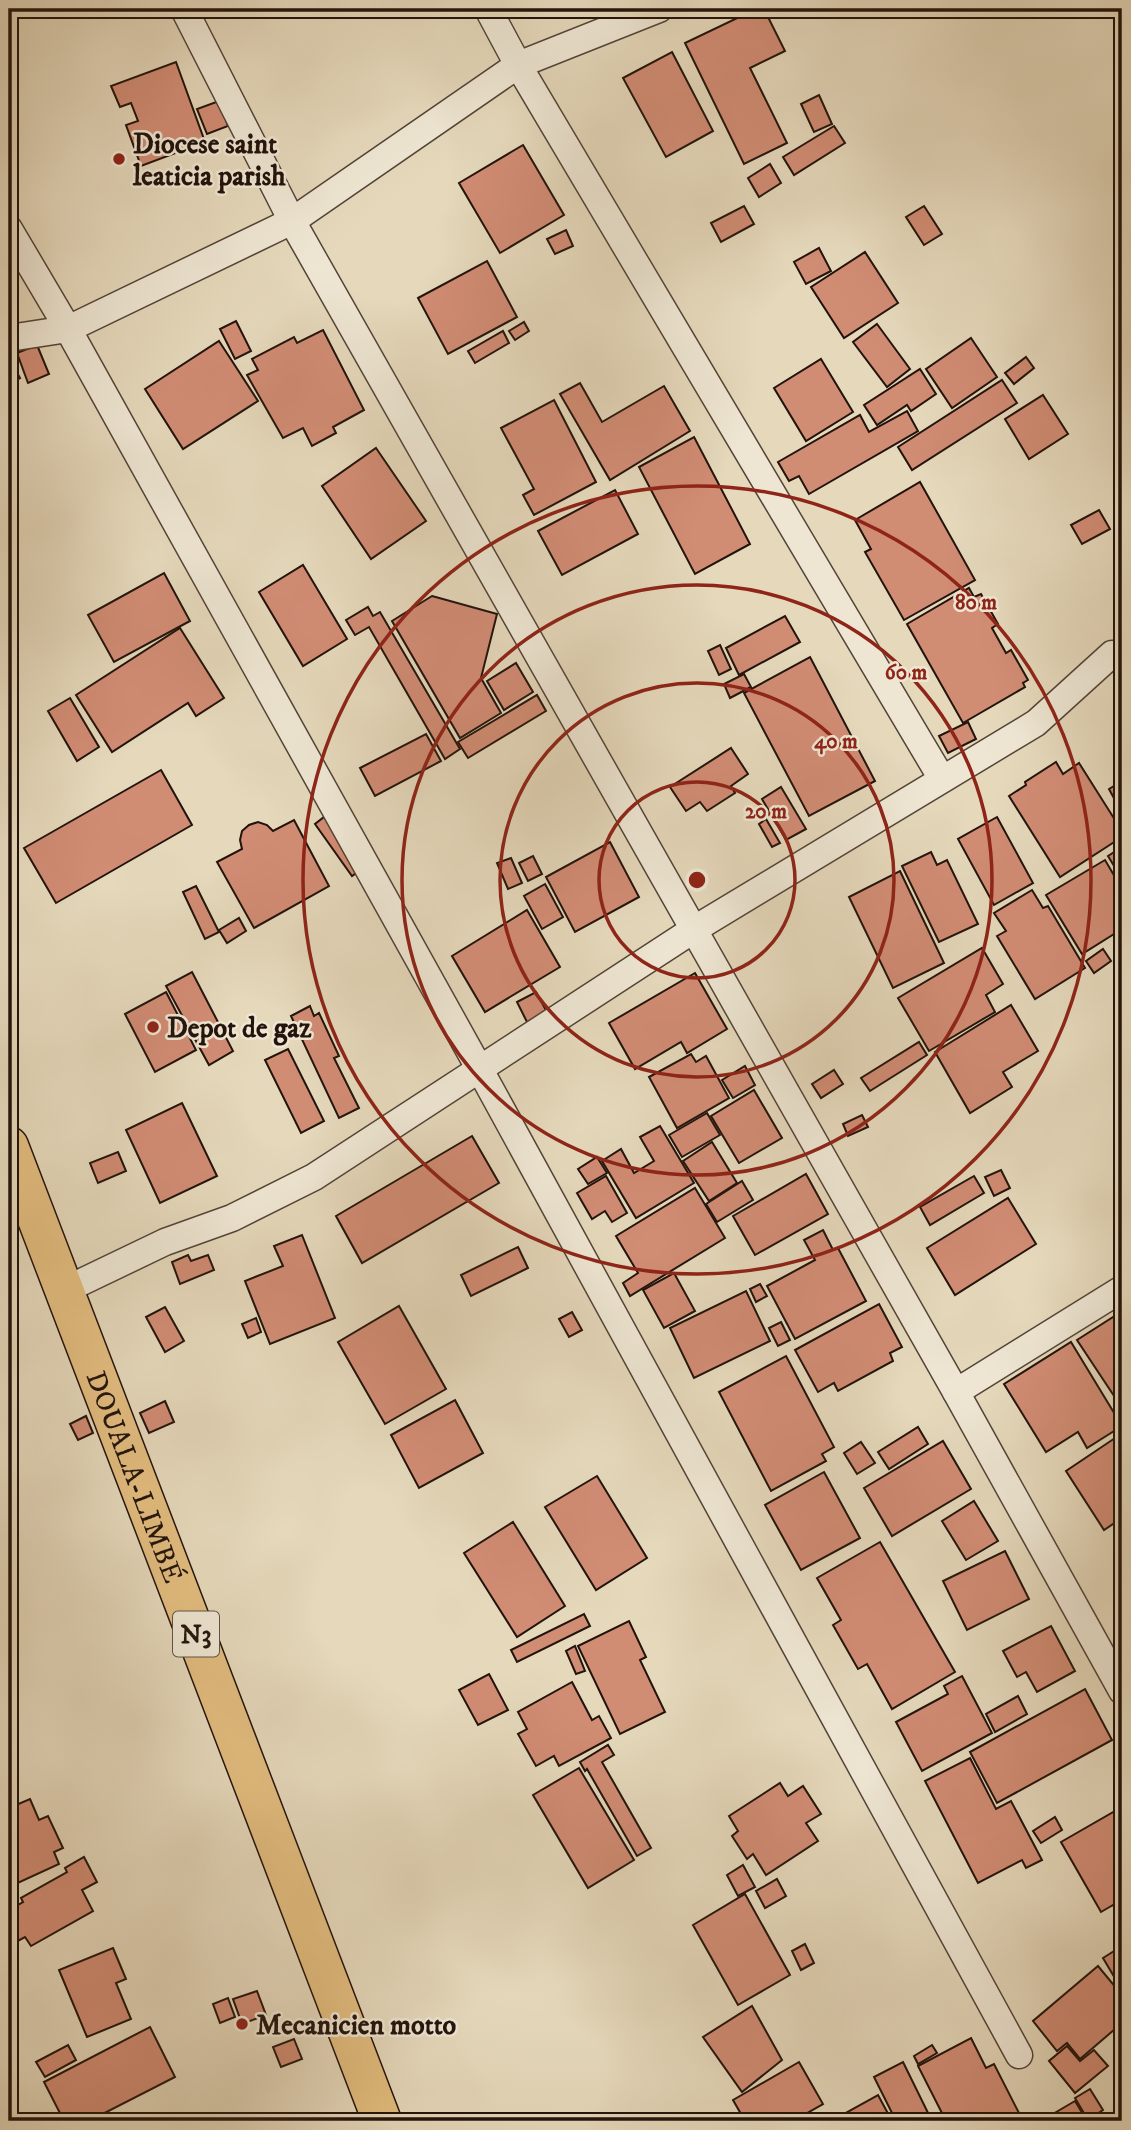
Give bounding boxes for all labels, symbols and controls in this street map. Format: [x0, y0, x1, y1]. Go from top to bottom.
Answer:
place label: Diocese saint leaticia parish [132, 127, 286, 194]
marker: Diocese saint leaticia parish [111, 151, 127, 167]
text: 80 m [955, 590, 997, 616]
text: 60 m [885, 660, 927, 686]
text: 40 m [814, 729, 858, 755]
text: 20 m [745, 799, 787, 825]
centre of rings [685, 868, 709, 892]
place label: Depot de gaz [167, 1011, 312, 1046]
marker: Depot de gaz [145, 1019, 161, 1035]
street label: DOUALA-LIMBÉ [78, 1366, 190, 1588]
road number: N3 [173, 1611, 219, 1656]
place label: Mecanicien motto [256, 2008, 457, 2043]
marker: Mecanicien motto [234, 2016, 250, 2032]

